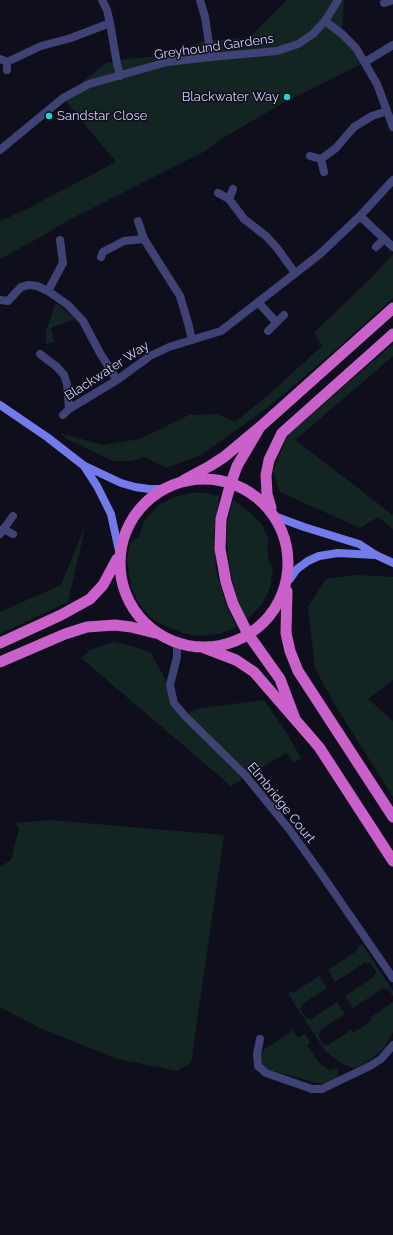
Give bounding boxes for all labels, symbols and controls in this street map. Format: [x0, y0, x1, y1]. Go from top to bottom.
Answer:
street label: Greyhound Gardens [153, 31, 275, 63]
place label: Blackwater Way [182, 89, 279, 105]
marker: Blackwater Way [282, 92, 292, 102]
place label: Sandstar Close [57, 108, 147, 124]
marker: Sandstar Close [44, 111, 54, 121]
street label: Blackwater Way [62, 338, 152, 404]
street label: Elmbridge Court [244, 760, 318, 846]

